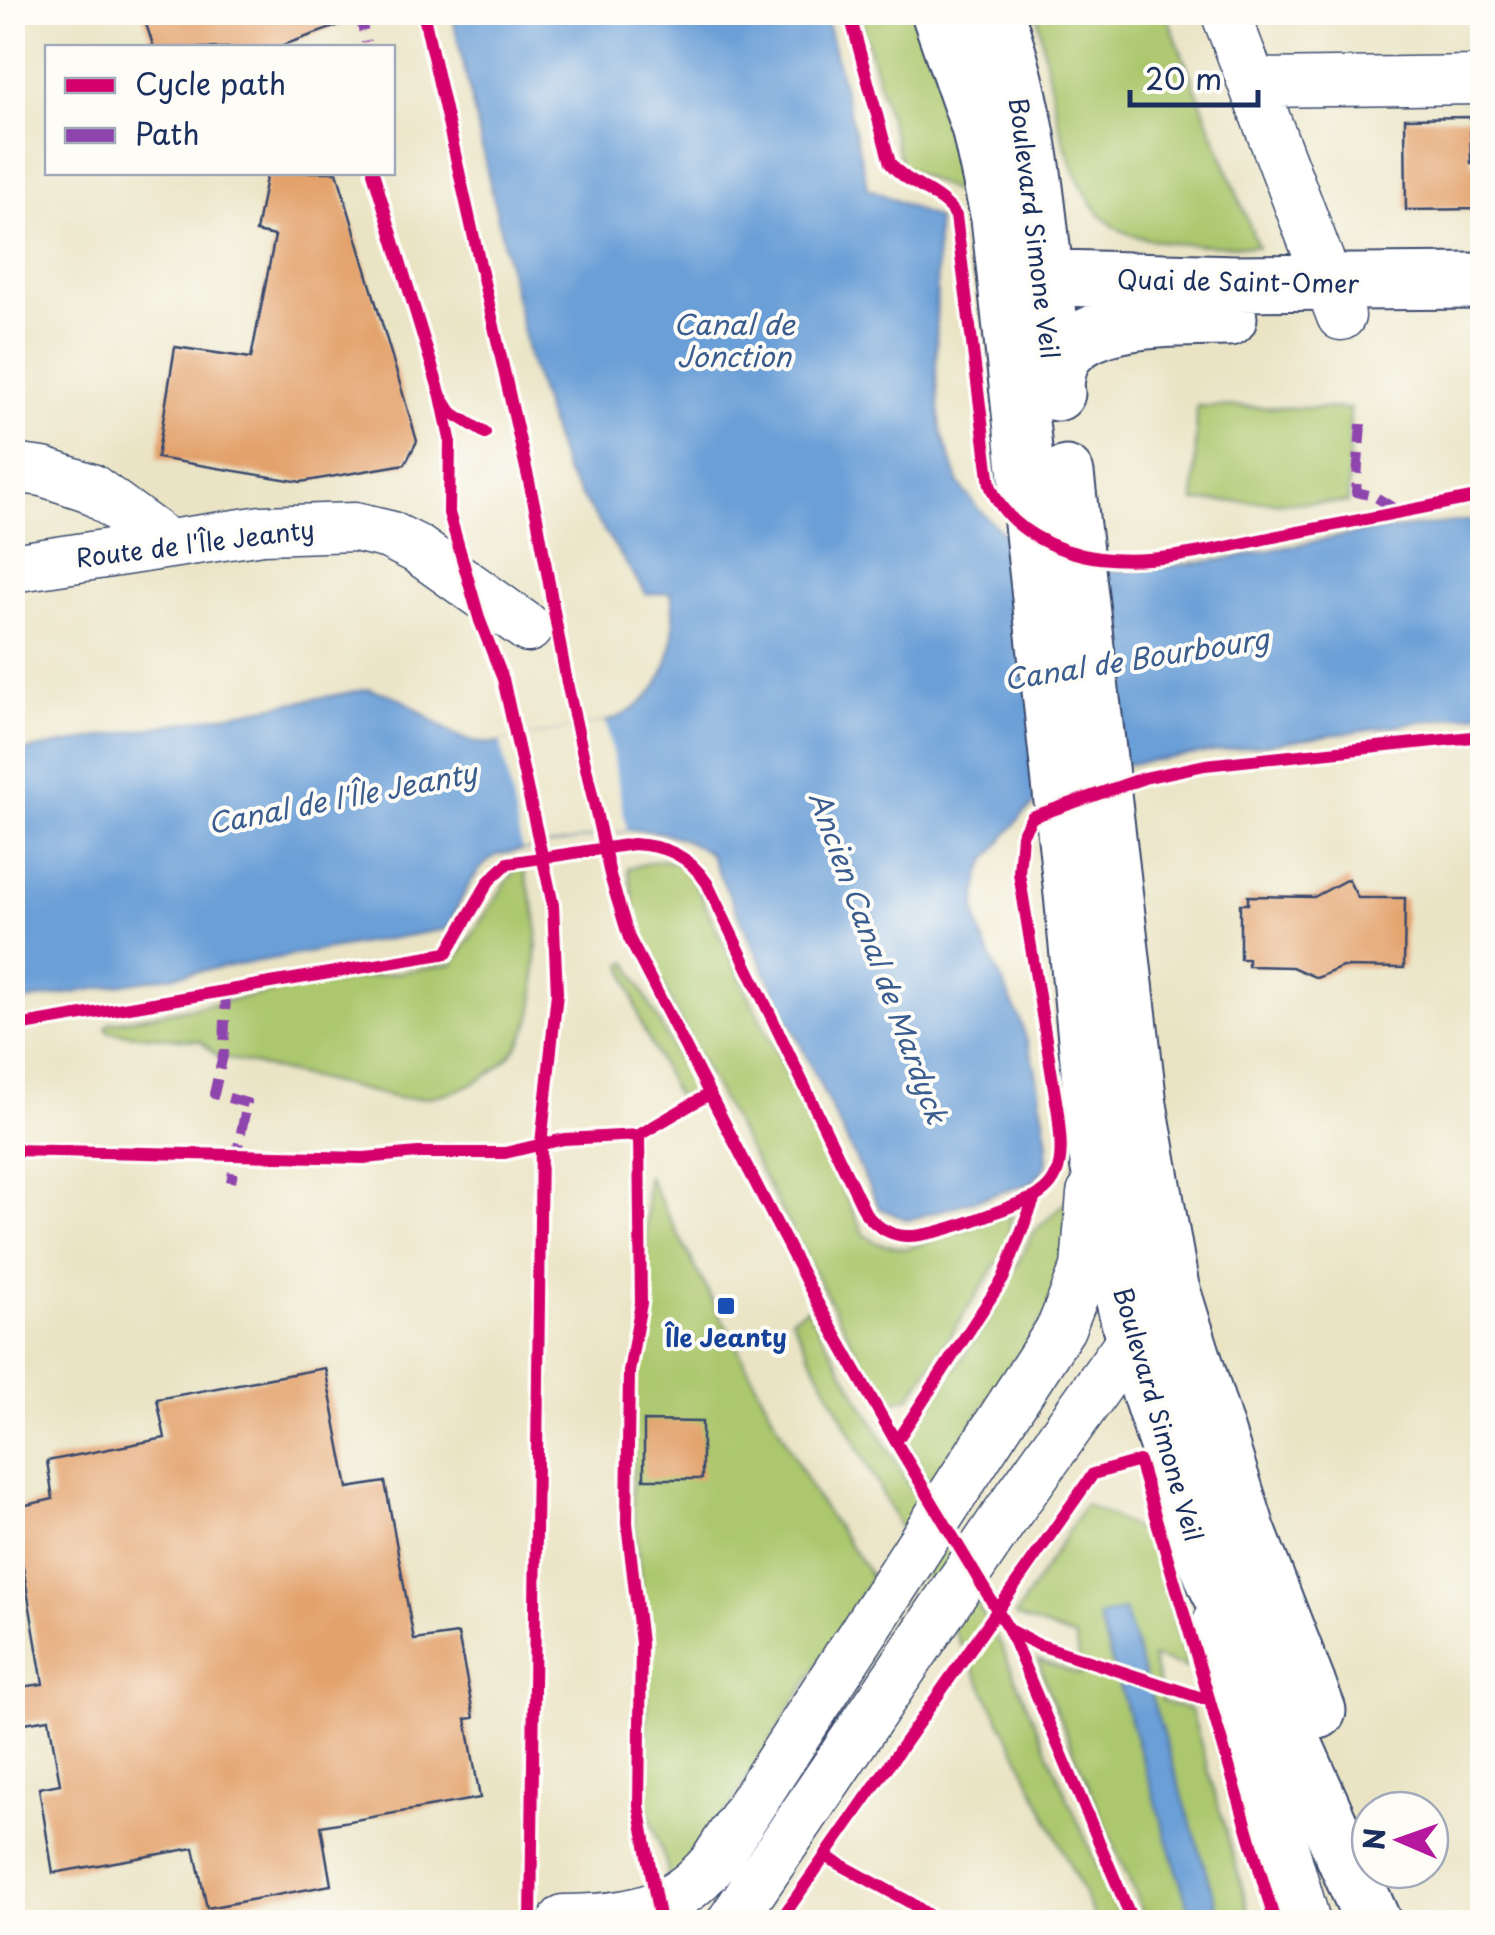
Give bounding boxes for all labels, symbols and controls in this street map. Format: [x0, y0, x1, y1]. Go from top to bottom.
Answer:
legend [45, 45, 395, 175]
scale bar [1130, 45, 1258, 107]
text: 20 m [1145, 55, 1222, 100]
text: Cycle path [135, 60, 286, 105]
street label: Boulevard Simone Veil [1000, 95, 1070, 361]
text: Path [135, 110, 200, 155]
street label: Quai de Saint-Omer [1117, 260, 1360, 302]
water label: Canal de Jonction [673, 302, 796, 377]
street label: Route de l'Île Jeanty [73, 510, 317, 576]
water label: Canal de Bourbourg [1000, 616, 1273, 700]
water label: Canal de l'Île Jeanty [204, 749, 482, 844]
water label: Ancien Canal de Mardyck [799, 785, 960, 1130]
street label: Boulevard Simone Veil [1104, 1282, 1214, 1546]
marker: Île Jeanty [715, 1295, 737, 1317]
place label: Île Jeanty [664, 1318, 787, 1356]
north arrow [1350, 1790, 1450, 1890]
text: N [1352, 1827, 1395, 1851]

